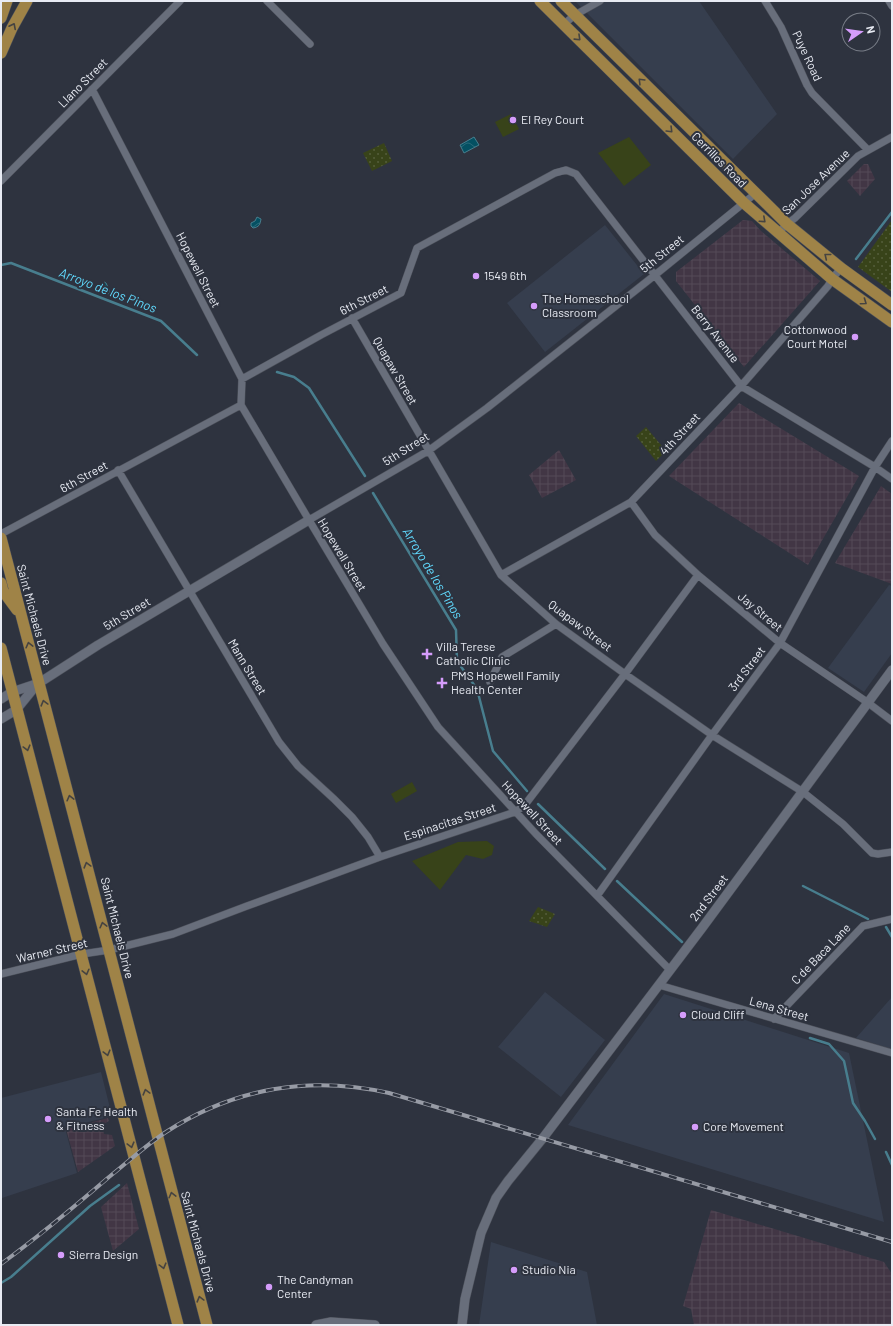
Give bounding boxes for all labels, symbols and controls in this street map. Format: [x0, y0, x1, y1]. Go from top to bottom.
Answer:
north arrow [841, 12, 881, 52]
one-way arrow [8, 23, 16, 31]
text: N [864, 25, 878, 35]
street label: Puye Road [790, 28, 826, 83]
one-way arrow [573, 33, 581, 41]
street label: Llano Street [55, 55, 110, 110]
one-way arrow [638, 78, 646, 86]
place label: El Rey Court [521, 112, 584, 126]
marker: El Rey Court [508, 115, 518, 125]
one-way arrow [665, 125, 673, 133]
street label: Cerrillos Road [689, 129, 750, 190]
street label: San Jose Avenue [779, 146, 852, 217]
one-way arrow [759, 216, 766, 223]
street label: Hopewell Street [174, 230, 224, 310]
street label: 5th Street [637, 231, 686, 275]
one-way arrow [824, 254, 832, 261]
water label: Arroyo de los Pinos [57, 264, 159, 316]
place label: 1549 6th [484, 268, 527, 282]
marker: 1549 6th [471, 271, 481, 281]
street label: 6th Street [337, 281, 390, 317]
place label: The Homeschool Classroom [542, 291, 629, 319]
one-way arrow [860, 297, 867, 304]
marker: The Homeschool Classroom [529, 301, 539, 311]
street label: Berry Avenue [689, 302, 743, 365]
place label: Cottonwood Court Motel [784, 322, 847, 350]
marker: Cottonwood Court Motel [850, 332, 860, 342]
street label: Quapaw Street [371, 334, 421, 407]
street label: 4th Street [656, 409, 702, 457]
street label: 5th Street [380, 428, 431, 468]
street label: 6th Street [57, 457, 110, 495]
street label: Hopewell Street [316, 515, 370, 594]
water label: Arroyo de los Pinos [400, 525, 466, 621]
street label: Saint Michaels Drive [15, 563, 55, 667]
street label: Jay Street [736, 589, 786, 634]
street label: 5th Street [101, 594, 152, 633]
street label: Quapaw Street [546, 597, 615, 654]
street label: Mann Street [226, 636, 270, 697]
place label: Villa Terese Catholic Clinic [436, 639, 510, 667]
one-way arrow [25, 642, 34, 649]
street label: 3rd Street [725, 643, 768, 693]
marker: Villa Terese Catholic Clinic [421, 648, 433, 660]
place label: PMS Hopewell Family Health Center [451, 668, 560, 696]
marker: PMS Hopewell Family Health Center [436, 677, 448, 689]
one-way arrow [40, 700, 49, 707]
one-way arrow [22, 744, 31, 751]
street label: Hopewell Street [499, 777, 566, 847]
one-way arrow [66, 795, 74, 802]
street label: Espinacitas Street [402, 800, 498, 843]
one-way arrow [83, 862, 92, 869]
street label: 2nd Street [686, 871, 730, 923]
street label: Saint Michaels Drive [99, 876, 137, 980]
street label: C de Baca Lane [788, 920, 853, 987]
one-way arrow [99, 922, 107, 929]
street label: Warner Street [15, 935, 89, 965]
one-way arrow [81, 968, 90, 975]
street label: Lena Street [748, 993, 811, 1023]
place label: Cloud Cliff [691, 1007, 745, 1021]
marker: Cloud Cliff [678, 1010, 688, 1020]
one-way arrow [102, 1049, 111, 1056]
one-way arrow [142, 1088, 151, 1095]
place label: Santa Fe Health & Fitness [56, 1104, 138, 1132]
marker: Santa Fe Health & Fitness [43, 1114, 53, 1124]
place label: Core Movement [703, 1119, 784, 1133]
marker: Core Movement [690, 1122, 700, 1132]
one-way arrow [126, 1142, 135, 1149]
street label: Saint Michaels Drive [179, 1190, 219, 1294]
one-way arrow [169, 1191, 177, 1198]
place label: Sierra Design [69, 1247, 138, 1261]
marker: Sierra Design [56, 1250, 66, 1260]
place label: Studio Nia [522, 1262, 576, 1276]
one-way arrow [158, 1263, 166, 1269]
marker: Studio Nia [509, 1265, 519, 1275]
place label: The Candyman Center [277, 1272, 353, 1300]
marker: The Candyman Center [264, 1282, 274, 1292]
one-way arrow [196, 1296, 204, 1302]

